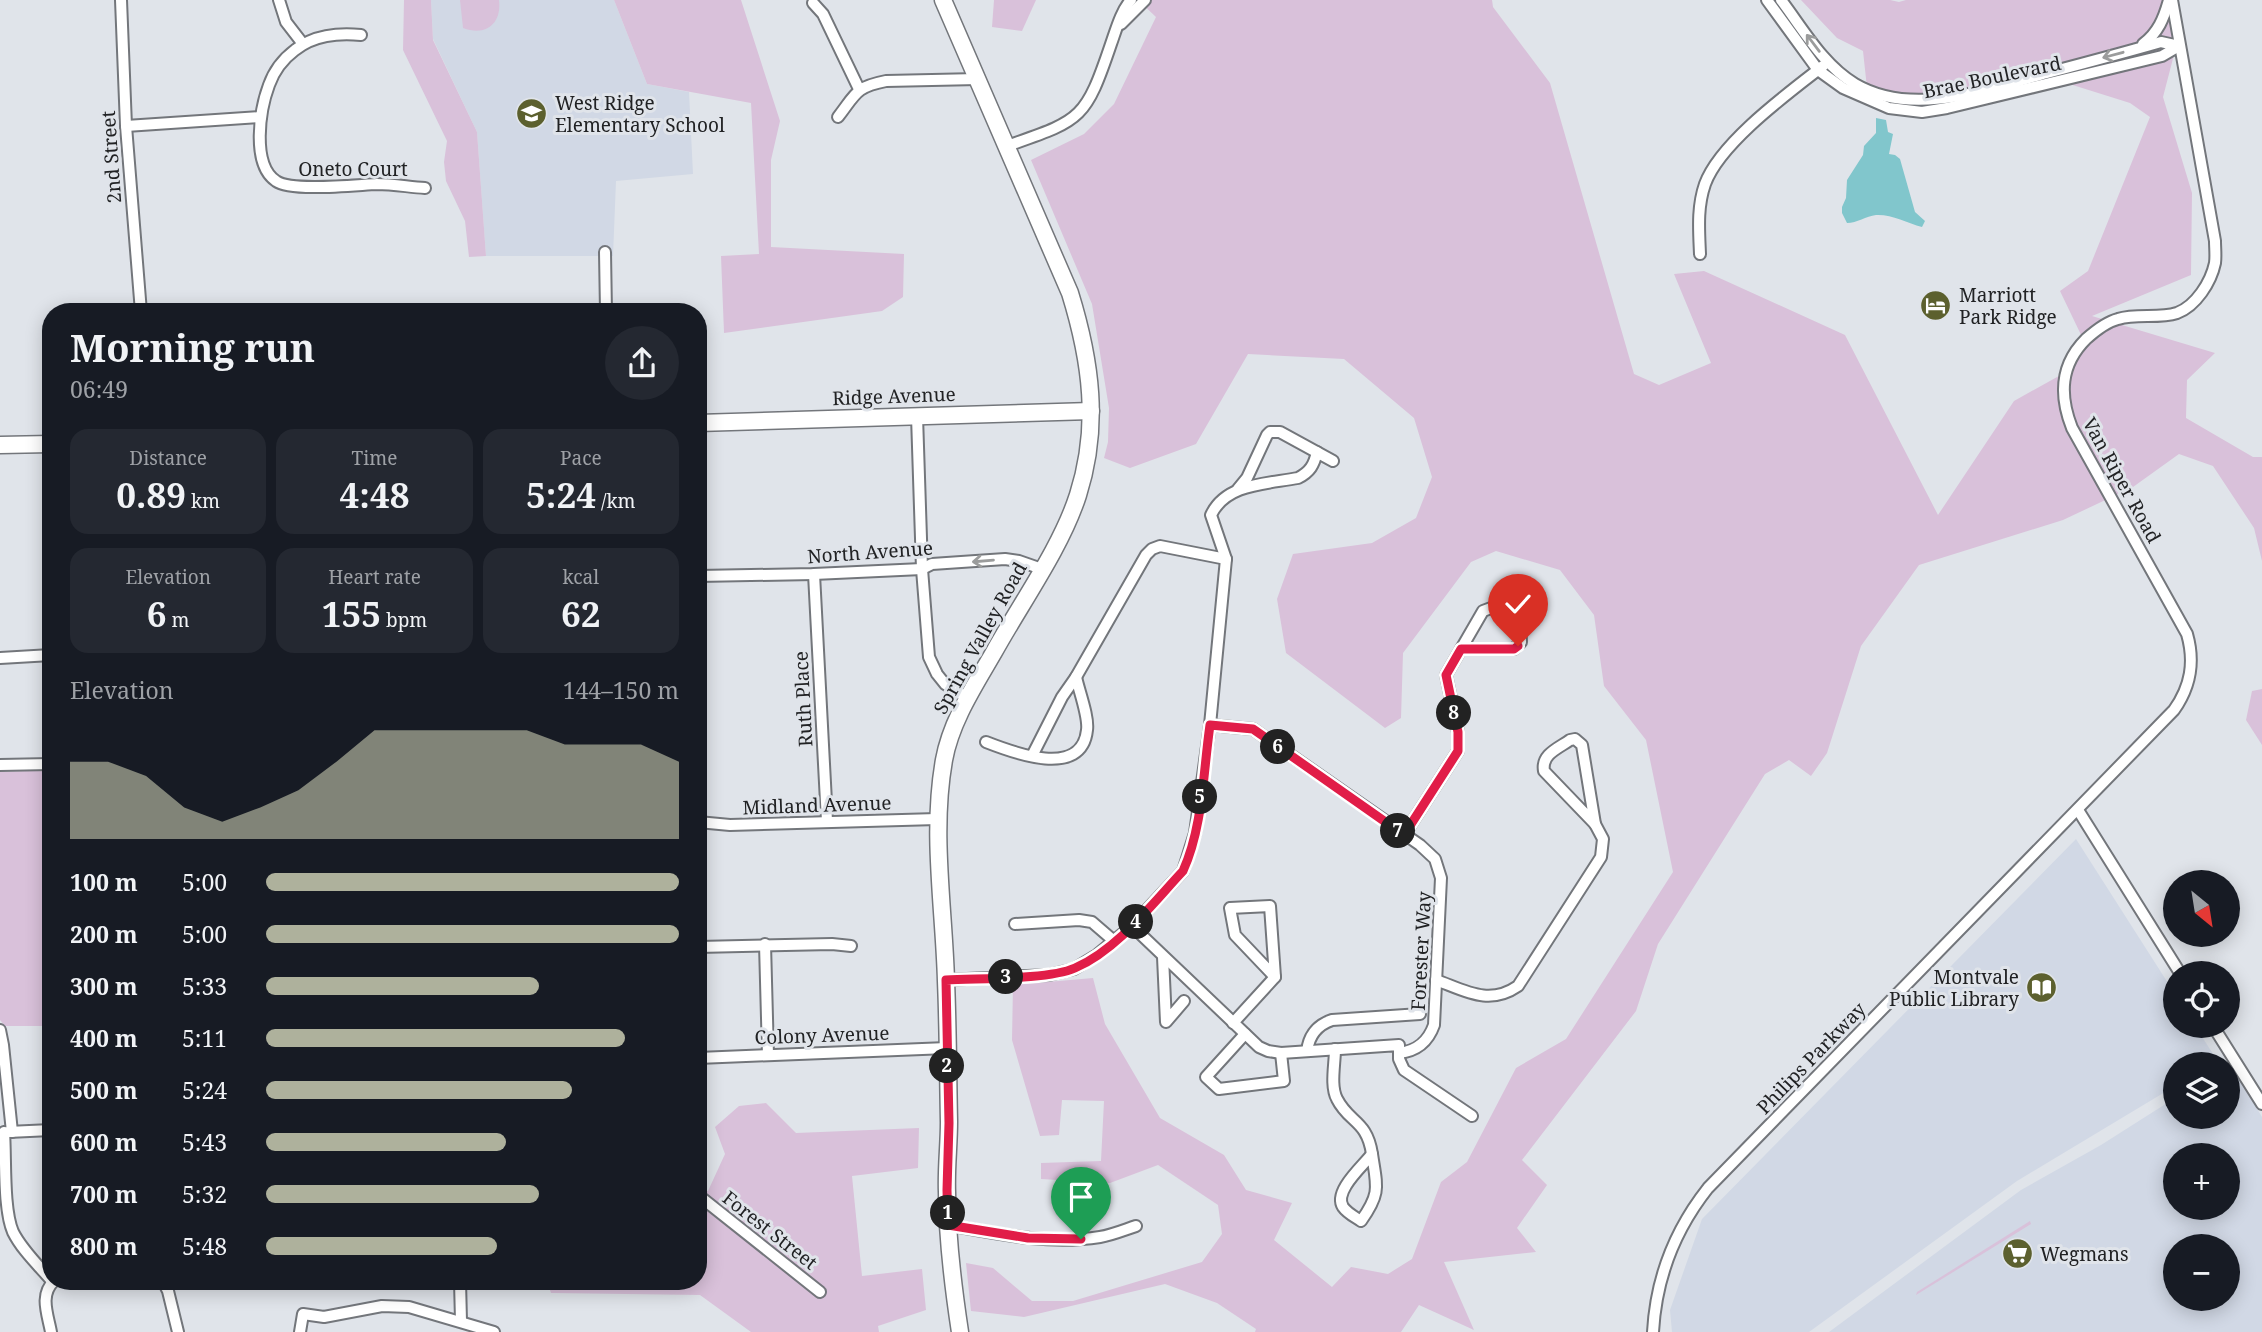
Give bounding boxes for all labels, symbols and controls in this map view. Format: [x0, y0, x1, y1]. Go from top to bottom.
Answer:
one-way arrow [1806, 34, 1820, 53]
street label: Brae Boulevard [1921, 50, 2064, 104]
one-way arrow [2102, 50, 2124, 63]
place label: West Ridge Elementary School [555, 90, 725, 138]
school or university icon: West Ridge Elementary School [515, 97, 549, 131]
street label: 2nd Street [95, 110, 127, 204]
street label: Oneto Court [298, 156, 408, 182]
place label: Marriott Park Ridge [1959, 282, 2057, 330]
hotel icon: Marriott Park Ridge [1919, 289, 1953, 323]
text: Morning run [70, 321, 315, 373]
button: share [605, 326, 679, 400]
text: 06:49 [70, 373, 128, 405]
street label: Ridge Avenue [832, 381, 956, 411]
street label: Van Riper Road [2077, 413, 2167, 548]
text: Distance [129, 445, 207, 471]
text: Time [352, 445, 397, 471]
text: Pace [560, 445, 602, 471]
text: 0.89 [116, 471, 186, 518]
text: 4:48 [340, 471, 409, 518]
text: 5:24 [526, 471, 596, 518]
text: km [186, 488, 220, 514]
text: /km [596, 488, 636, 514]
street label: North Avenue [806, 535, 934, 569]
one-way arrow [972, 555, 994, 568]
street label: Spring Valley Road [927, 557, 1033, 719]
text: Elevation [125, 564, 211, 590]
text: Heart rate [328, 564, 421, 590]
text: kcal [562, 564, 599, 590]
pin [1488, 574, 1548, 646]
icon: check [1499, 585, 1537, 623]
text: 6 [147, 590, 167, 637]
text: 155 [322, 590, 381, 637]
text: 62 [561, 590, 601, 637]
text: m [167, 607, 190, 633]
text: bpm [381, 607, 427, 633]
street label: Ruth Place [788, 650, 818, 748]
text: Elevation [70, 674, 174, 706]
text: 144–150 m [563, 674, 679, 706]
pin: 8 [1436, 696, 1472, 730]
text: 8 [1448, 699, 1459, 725]
pin: 6 [1260, 730, 1296, 764]
text: 6 [1272, 733, 1283, 759]
pin: 5 [1182, 780, 1218, 814]
text: 5 [1194, 783, 1205, 809]
street label: Midland Avenue [742, 789, 892, 821]
pin: 7 [1380, 814, 1416, 848]
text: 7 [1392, 817, 1403, 843]
text: 100 m [70, 866, 138, 898]
text: 5:00 [182, 866, 227, 898]
north arrow [2163, 870, 2240, 947]
map controls [2163, 870, 2240, 1311]
street label: Forester Way [1405, 890, 1437, 1011]
pin: 4 [1118, 904, 1154, 940]
text: 4 [1130, 908, 1141, 934]
text: 200 m [70, 918, 138, 950]
text: 5:00 [182, 918, 227, 950]
pin: 3 [988, 960, 1024, 995]
button: locate [2163, 961, 2240, 1038]
text: 3 [1000, 963, 1011, 989]
place label: Montvale Public Library [1889, 964, 2019, 1012]
text: 300 m [70, 970, 138, 1002]
text: 5:33 [182, 970, 227, 1002]
library icon: Montvale Public Library [2025, 971, 2059, 1005]
street label: Philips Parkway [1751, 996, 1871, 1120]
street label: Colony Avenue [754, 1020, 890, 1050]
text: 400 m [70, 1022, 138, 1054]
text: 5:11 [182, 1022, 227, 1054]
pin: 2 [930, 1048, 964, 1084]
text: 2 [941, 1052, 952, 1078]
button: layers [2163, 1052, 2240, 1129]
text: 500 m [70, 1074, 138, 1106]
text: 5:24 [182, 1074, 227, 1106]
text: 600 m [70, 1126, 138, 1158]
text: 5:43 [182, 1126, 227, 1158]
button: + [2163, 1143, 2240, 1220]
pin [1051, 1167, 1111, 1239]
text: 700 m [70, 1178, 138, 1210]
text: 5:32 [182, 1178, 227, 1210]
icon: arrive [1062, 1178, 1100, 1216]
street label: Forest Street [717, 1185, 823, 1275]
pin: 1 [930, 1196, 965, 1230]
text: 1 [942, 1199, 953, 1225]
text: 800 m [70, 1230, 138, 1262]
text: 5:48 [182, 1230, 227, 1262]
button: − [2163, 1234, 2240, 1311]
supermarket icon: Wegmans [2000, 1237, 2034, 1271]
place label: Wegmans [2040, 1241, 2129, 1267]

